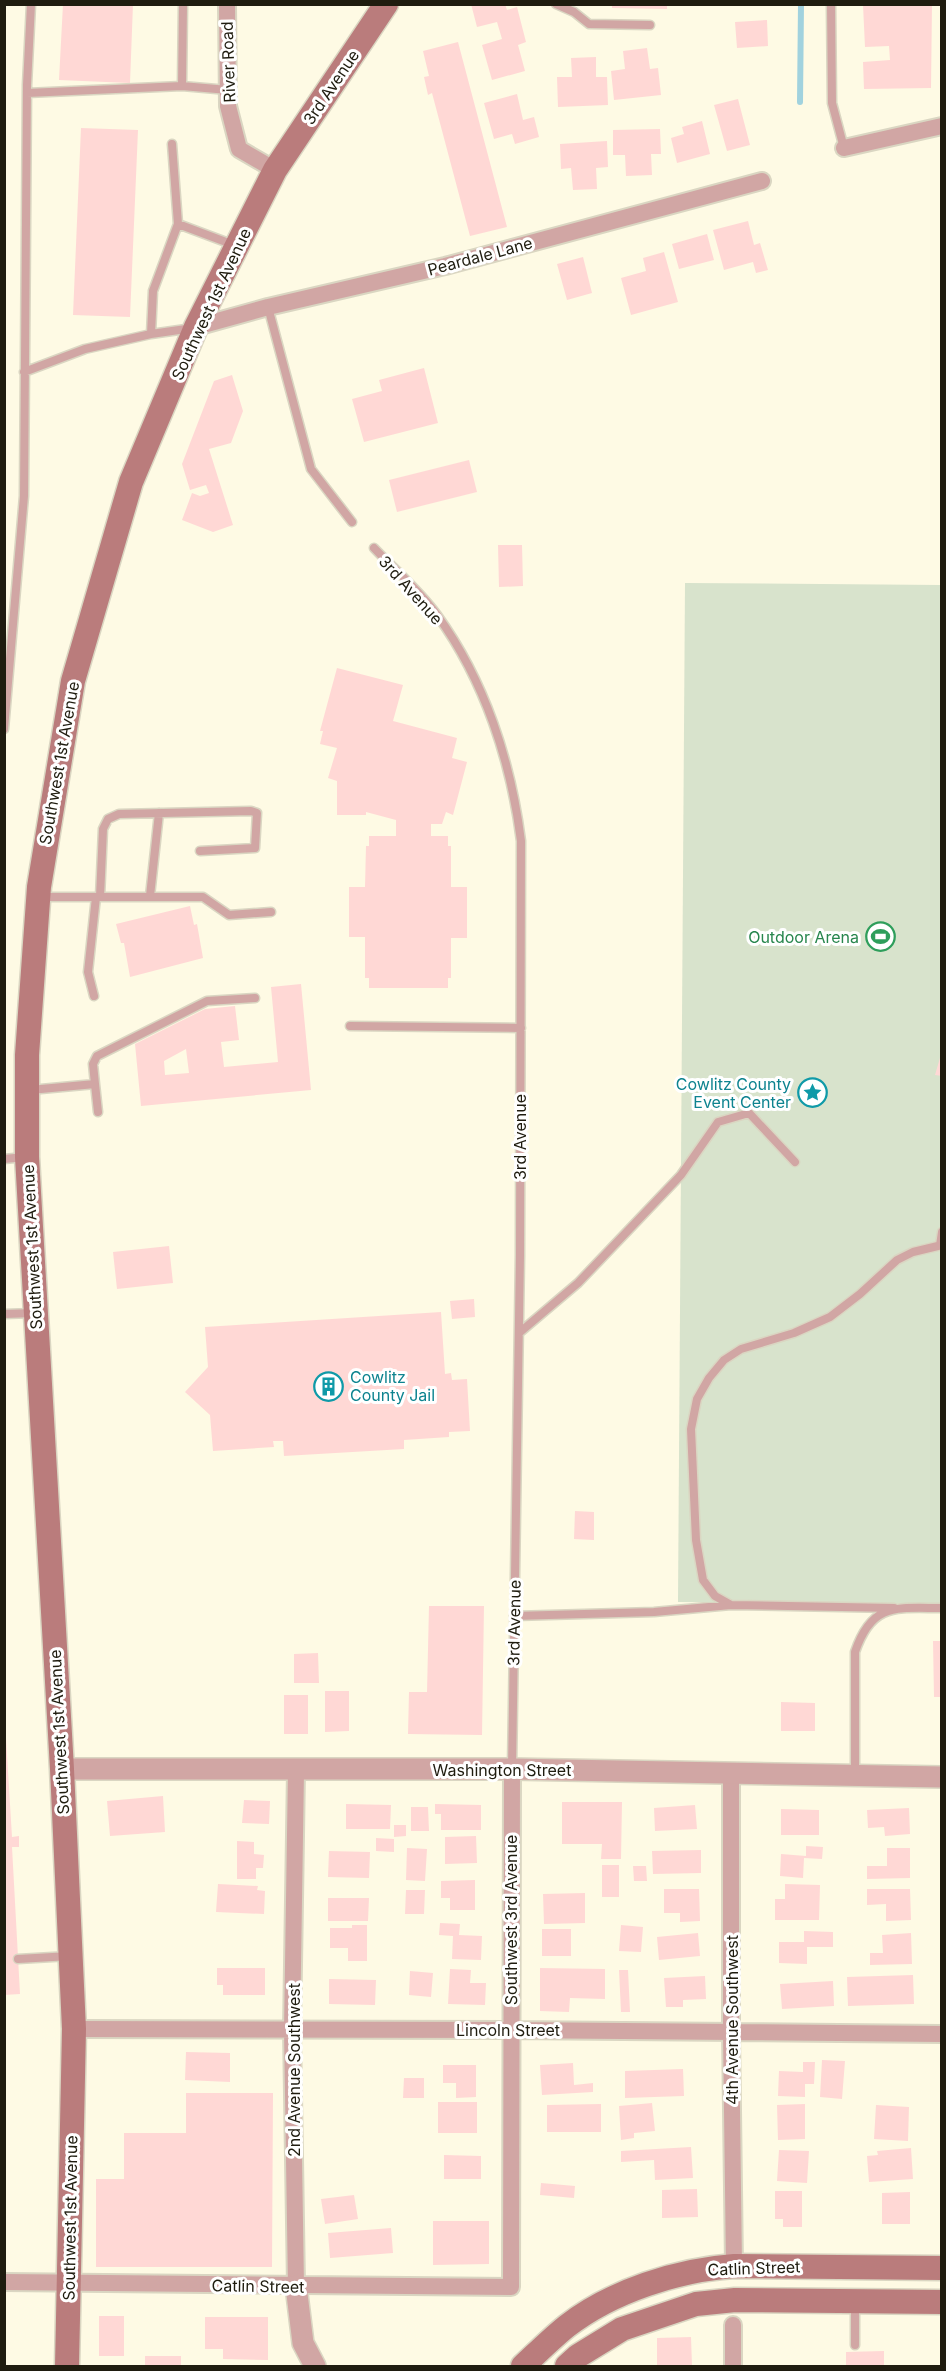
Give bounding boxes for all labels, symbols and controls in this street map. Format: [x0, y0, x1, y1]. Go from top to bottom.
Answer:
street label: River Road [217, 21, 239, 103]
street label: 3rd Avenue [299, 46, 363, 128]
street label: Southwest 1st Avenue [167, 225, 255, 383]
street label: Peardale Lane [425, 232, 535, 280]
street label: 3rd Avenue [375, 551, 447, 629]
street label: Southwest 1st Avenue [35, 680, 83, 846]
sports icon: Outdoor Arena [864, 921, 896, 953]
place label: Outdoor Arena [748, 927, 859, 947]
place label: Cowlitz County Event Center [676, 1074, 791, 1112]
place icon: Cowlitz County Event Center [796, 1077, 828, 1109]
street label: 3rd Avenue [510, 1094, 530, 1180]
street label: Southwest 1st Avenue [18, 1164, 46, 1330]
place label: Cowlitz County Jail [350, 1367, 435, 1405]
building icon: Cowlitz County Jail [313, 1370, 345, 1402]
street label: 3rd Avenue [503, 1580, 525, 1666]
street label: Southwest 1st Avenue [45, 1649, 73, 1815]
street label: Washington Street [433, 1760, 571, 1780]
street label: Southwest 3rd Avenue [501, 1835, 521, 2005]
street label: 4th Avenue Southwest [722, 1935, 742, 2105]
street label: 2nd Avenue Southwest [284, 1983, 304, 2157]
street label: Lincoln Street [456, 2020, 560, 2040]
street label: Southwest 1st Avenue [59, 2135, 81, 2301]
street label: Catlin Street [707, 2256, 801, 2280]
street label: Catlin Street [211, 2275, 305, 2297]

